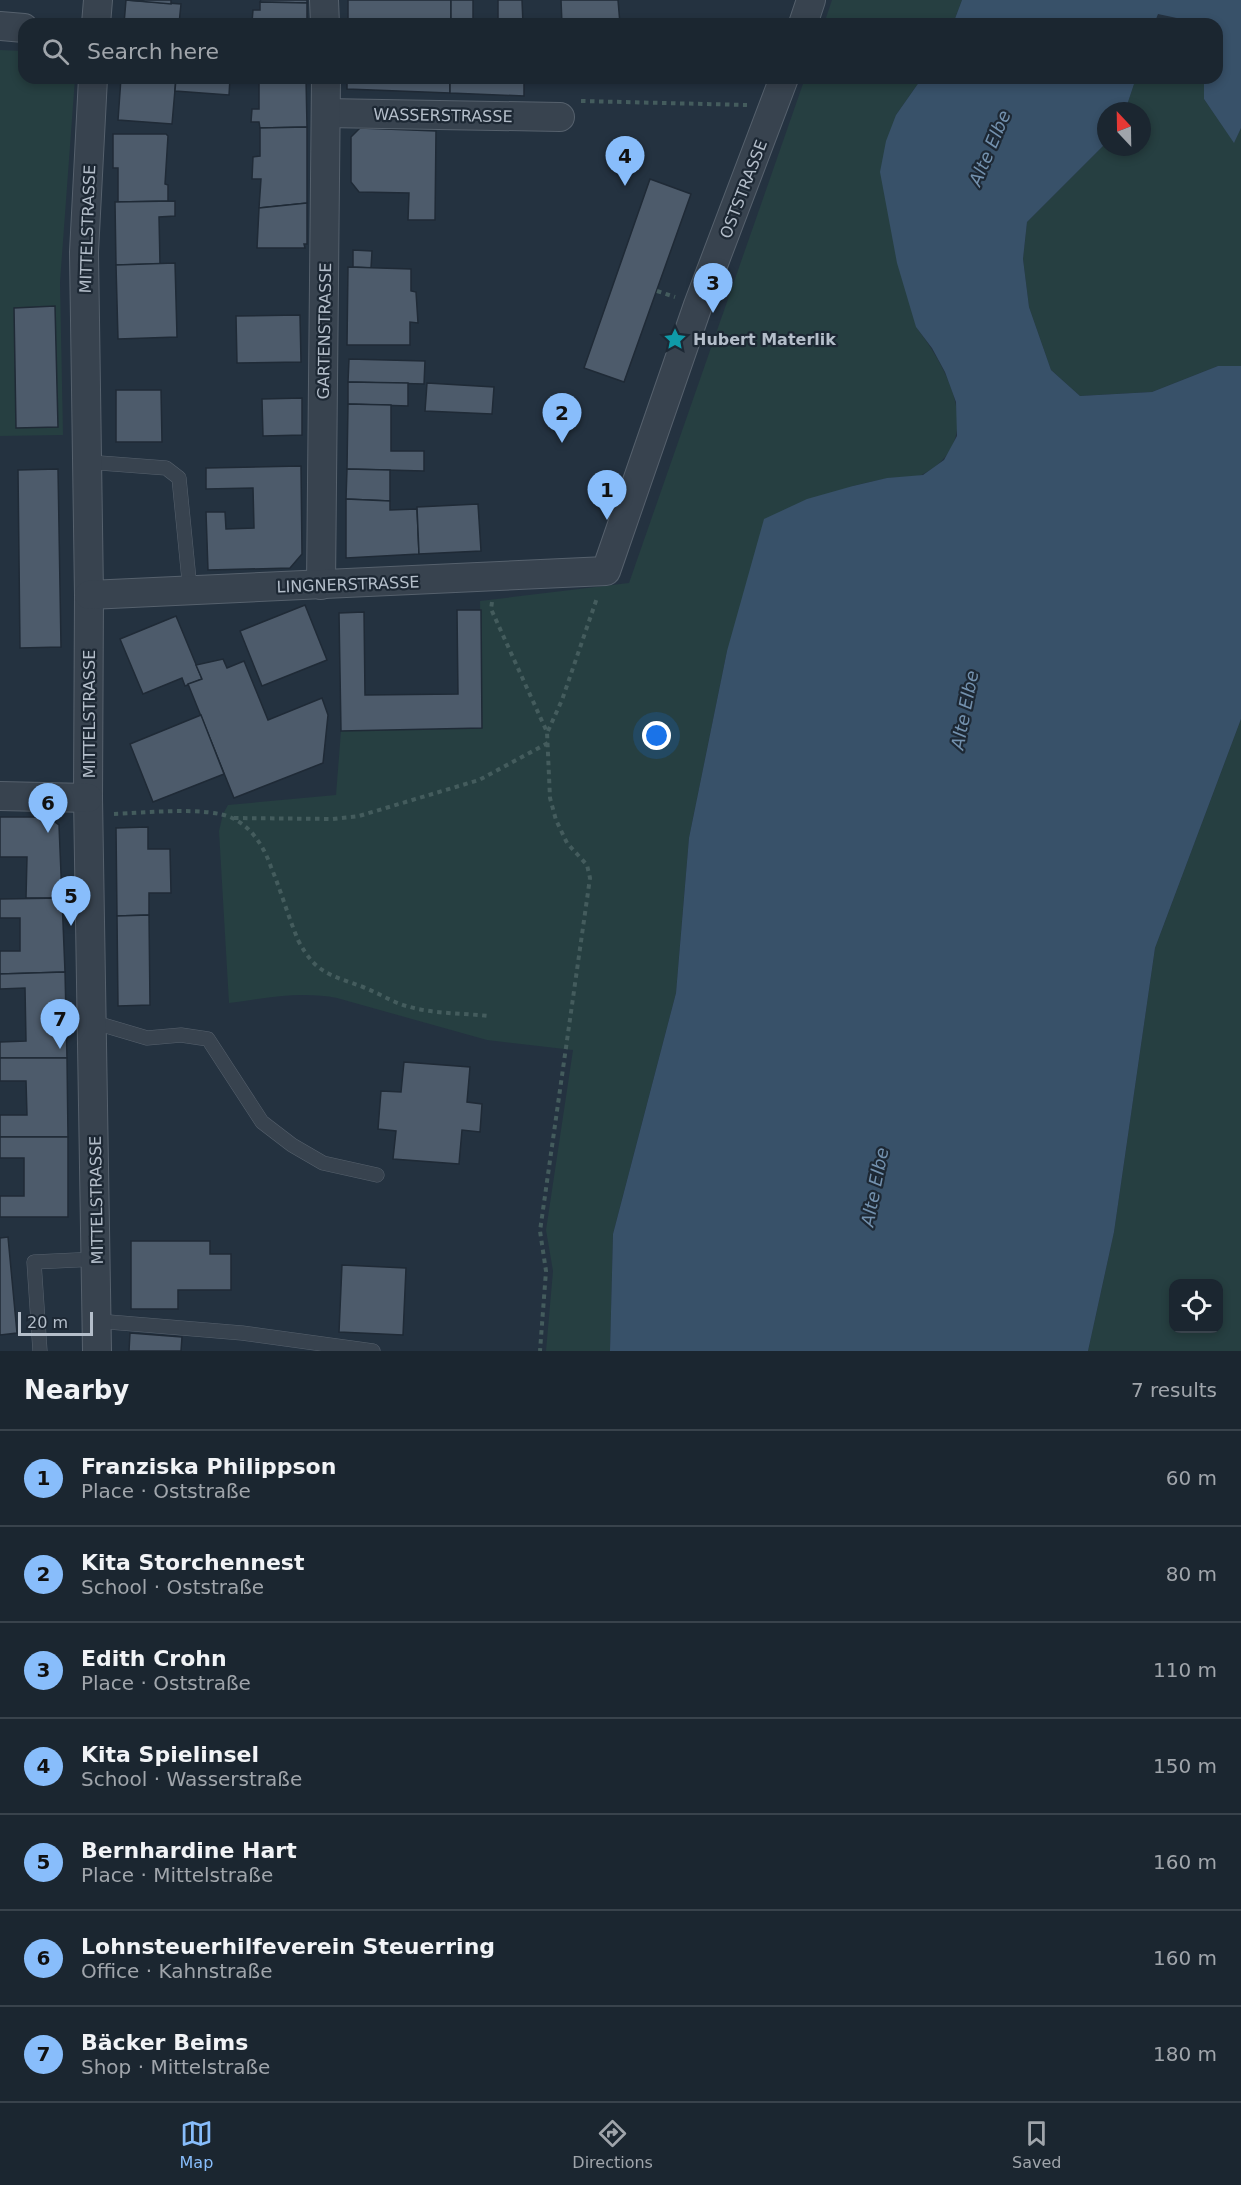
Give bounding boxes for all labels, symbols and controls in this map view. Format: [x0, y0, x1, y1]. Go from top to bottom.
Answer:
search box [18, 18, 1223, 84]
icon: search [39, 35, 72, 68]
text: Search here [87, 39, 219, 64]
north arrow [1097, 102, 1151, 156]
street label: WASSERSTRASSE [373, 105, 513, 126]
water label: Alte Elbe [964, 107, 1015, 190]
pin: 4 [606, 136, 644, 186]
street label: OSTSTRASSE [716, 137, 771, 241]
street label: MITTELSTRASSE [76, 164, 99, 294]
street label: GARTENSTRASSE [314, 262, 335, 400]
pin: 3 [694, 264, 732, 313]
place icon: Hubert Materlik [662, 326, 688, 352]
place label: Hubert Materlik [693, 330, 836, 349]
pin: 2 [542, 394, 582, 443]
pin: 1 [588, 470, 626, 520]
street label: LINGNERSTRASSE [276, 573, 420, 596]
street label: MITTELSTRASSE [80, 650, 99, 778]
water label: Alte Elbe [946, 669, 982, 752]
your location [642, 721, 671, 750]
pin: 6 [28, 784, 68, 833]
pin: 5 [52, 876, 90, 926]
pin: 7 [40, 1000, 80, 1049]
street label: MITTELSTRASSE [86, 1136, 107, 1264]
water label: Alte Elbe [856, 1146, 892, 1229]
map controls [1169, 1279, 1223, 1333]
button: locate [1169, 1279, 1223, 1333]
scale bar [18, 1309, 93, 1336]
text: 20 m [27, 1313, 68, 1332]
text: Nearby [24, 1375, 129, 1405]
text: 7 results [1131, 1378, 1217, 1402]
text: Franziska Philippson [81, 1454, 336, 1479]
text: 1 [37, 1466, 50, 1490]
text: 60 m [1166, 1466, 1217, 1490]
text: Place · Oststraße [81, 1479, 251, 1503]
text: Kita Storchennest [81, 1550, 304, 1575]
text: 2 [37, 1562, 50, 1586]
text: 80 m [1166, 1562, 1217, 1586]
text: School · Oststraße [81, 1575, 264, 1599]
text: Edith Crohn [81, 1646, 227, 1671]
text: 3 [37, 1658, 50, 1682]
text: 110 m [1153, 1658, 1217, 1682]
text: Place · Oststraße [81, 1671, 251, 1695]
text: Kita Spielinsel [81, 1742, 259, 1767]
text: 4 [37, 1754, 50, 1778]
text: 150 m [1153, 1754, 1217, 1778]
text: School · Wasserstraße [81, 1767, 302, 1791]
text: Bernhardine Hart [81, 1838, 297, 1863]
text: 5 [37, 1850, 50, 1874]
text: 160 m [1153, 1850, 1217, 1874]
text: Place · Mittelstraße [81, 1863, 273, 1887]
text: Lohnsteuerhilfeverein Steuerring [81, 1934, 495, 1959]
text: 6 [37, 1946, 50, 1970]
text: 160 m [1153, 1946, 1217, 1970]
text: Office · Kahnstraße [81, 1959, 272, 1983]
text: Bäcker Beims [81, 2030, 248, 2055]
text: 7 [37, 2042, 50, 2066]
text: 180 m [1153, 2042, 1217, 2066]
text: Shop · Mittelstraße [81, 2055, 270, 2079]
tab: Map [180, 2117, 213, 2172]
tab: Directions [572, 2117, 653, 2172]
tab: Saved [1012, 2117, 1061, 2172]

